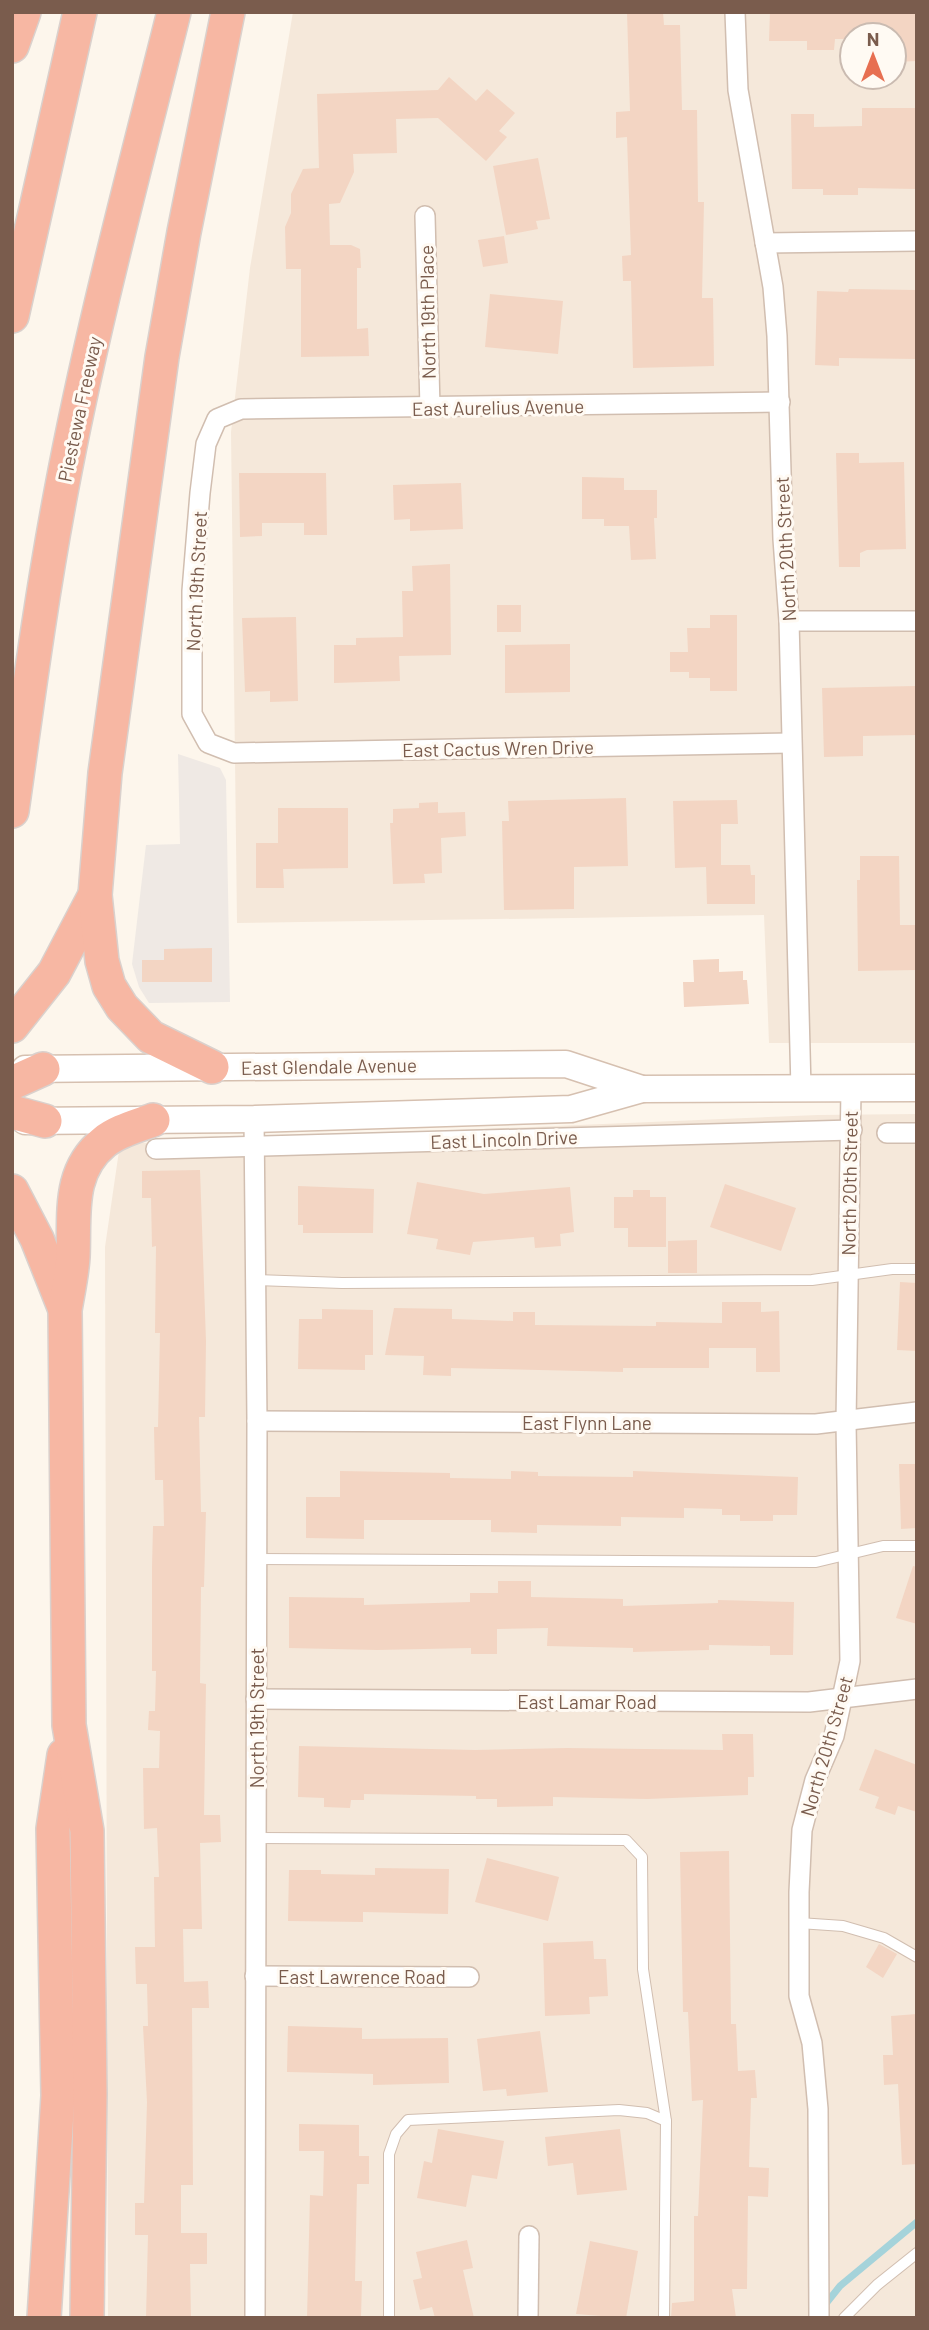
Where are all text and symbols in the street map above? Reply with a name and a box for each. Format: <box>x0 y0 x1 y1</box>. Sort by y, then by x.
north arrow <box>838 21 908 91</box>
text: N <box>867 27 879 50</box>
street label: North 19th Place <box>414 245 440 379</box>
street label: Piestewa Freeway <box>52 334 106 484</box>
street label: East Aurelius Avenue <box>412 394 584 420</box>
street label: North 20th Street <box>770 476 800 622</box>
street label: North 19th Street <box>181 510 211 652</box>
street label: East Cactus Wren Drive <box>402 735 594 761</box>
street label: East Glendale Avenue <box>241 1053 417 1079</box>
street label: North 20th Street <box>836 1110 862 1256</box>
street label: East Lincoln Drive <box>430 1125 578 1153</box>
street label: East Flynn Lane <box>522 1411 652 1434</box>
street label: North 19th Street <box>245 1648 268 1788</box>
street label: North 20th Street <box>795 1673 857 1819</box>
street label: East Lamar Road <box>517 1690 657 1713</box>
street label: East Lawrence Road <box>278 1965 446 1988</box>

